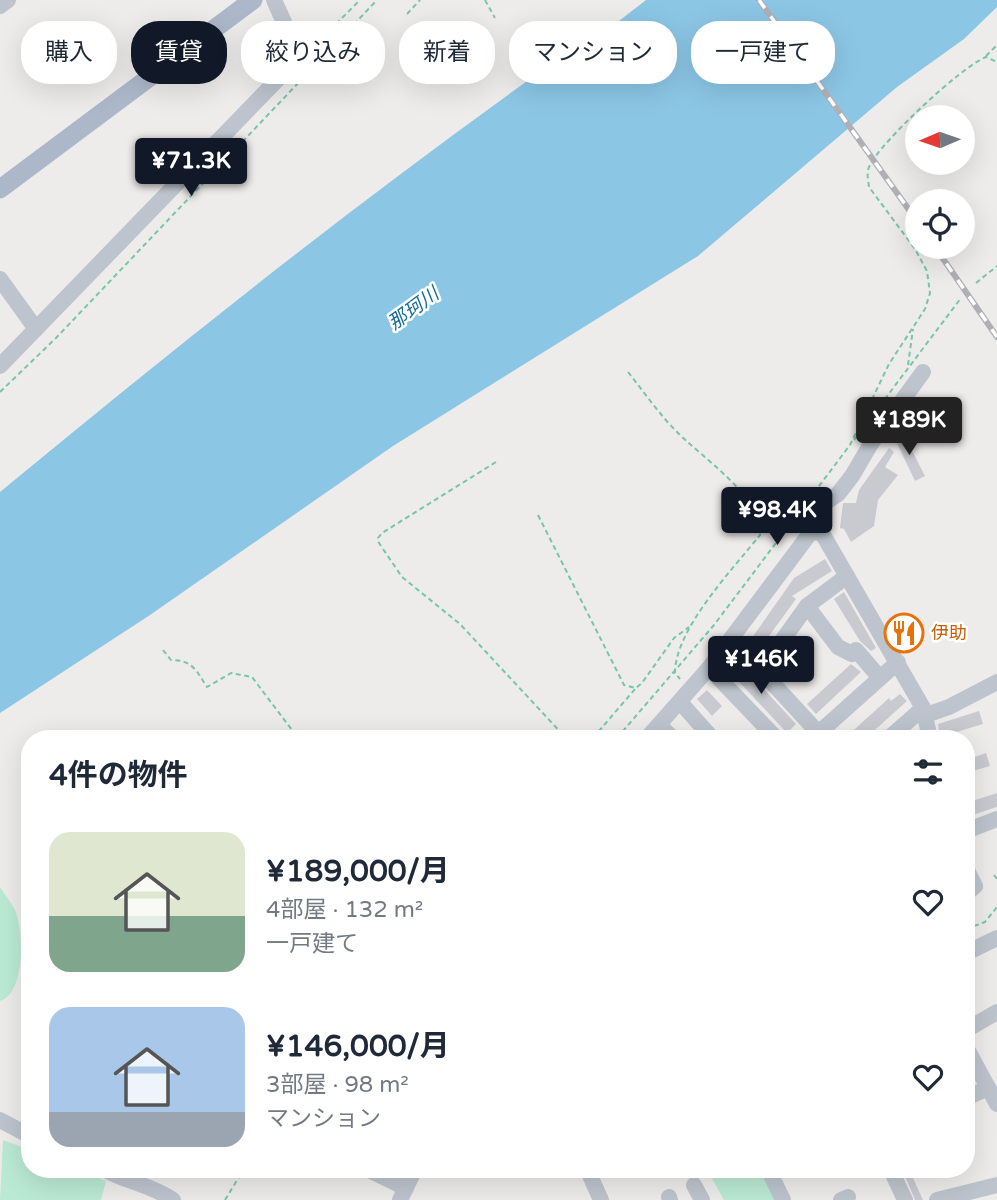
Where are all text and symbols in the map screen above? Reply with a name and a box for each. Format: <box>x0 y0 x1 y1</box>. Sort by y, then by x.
chip: 購入 <box>21 21 117 84</box>
chip: 賃貸 <box>131 21 227 84</box>
chip: 絞り込み <box>241 21 385 84</box>
chip: 新着 <box>399 21 495 84</box>
chip: マンション <box>509 21 677 84</box>
chip: 一戸建て <box>691 21 835 84</box>
north arrow <box>905 105 975 175</box>
map controls <box>905 105 975 259</box>
pin: ¥71.3K <box>134 138 248 198</box>
text: ¥71.3K <box>151 147 231 175</box>
button: locate <box>905 189 975 259</box>
water label: 那珂川 <box>384 282 445 334</box>
pin: ¥189K <box>860 398 958 457</box>
text: ¥189K <box>872 406 946 434</box>
pin: ¥98.4K <box>720 488 834 547</box>
text: ¥98.4K <box>737 496 817 524</box>
restaurant icon: 伊助 <box>883 612 925 654</box>
place label: 伊助 <box>931 622 967 644</box>
pin: ¥146K <box>712 636 810 696</box>
text: ¥146K <box>724 645 798 673</box>
icon: filters <box>909 753 947 791</box>
text: 4件の物件 <box>49 757 188 794</box>
text: ¥189,000/月 <box>266 853 450 890</box>
icon: home <box>105 860 189 944</box>
icon: heart <box>909 883 947 921</box>
text: 4部屋 · 132 m² <box>266 896 423 924</box>
text: 一戸建て <box>266 930 358 958</box>
text: ¥146,000/月 <box>266 1028 450 1065</box>
icon: home <box>105 1035 189 1119</box>
icon: heart <box>909 1058 947 1096</box>
text: 3部屋 · 98 m² <box>266 1071 409 1099</box>
text: マンション <box>266 1105 381 1133</box>

